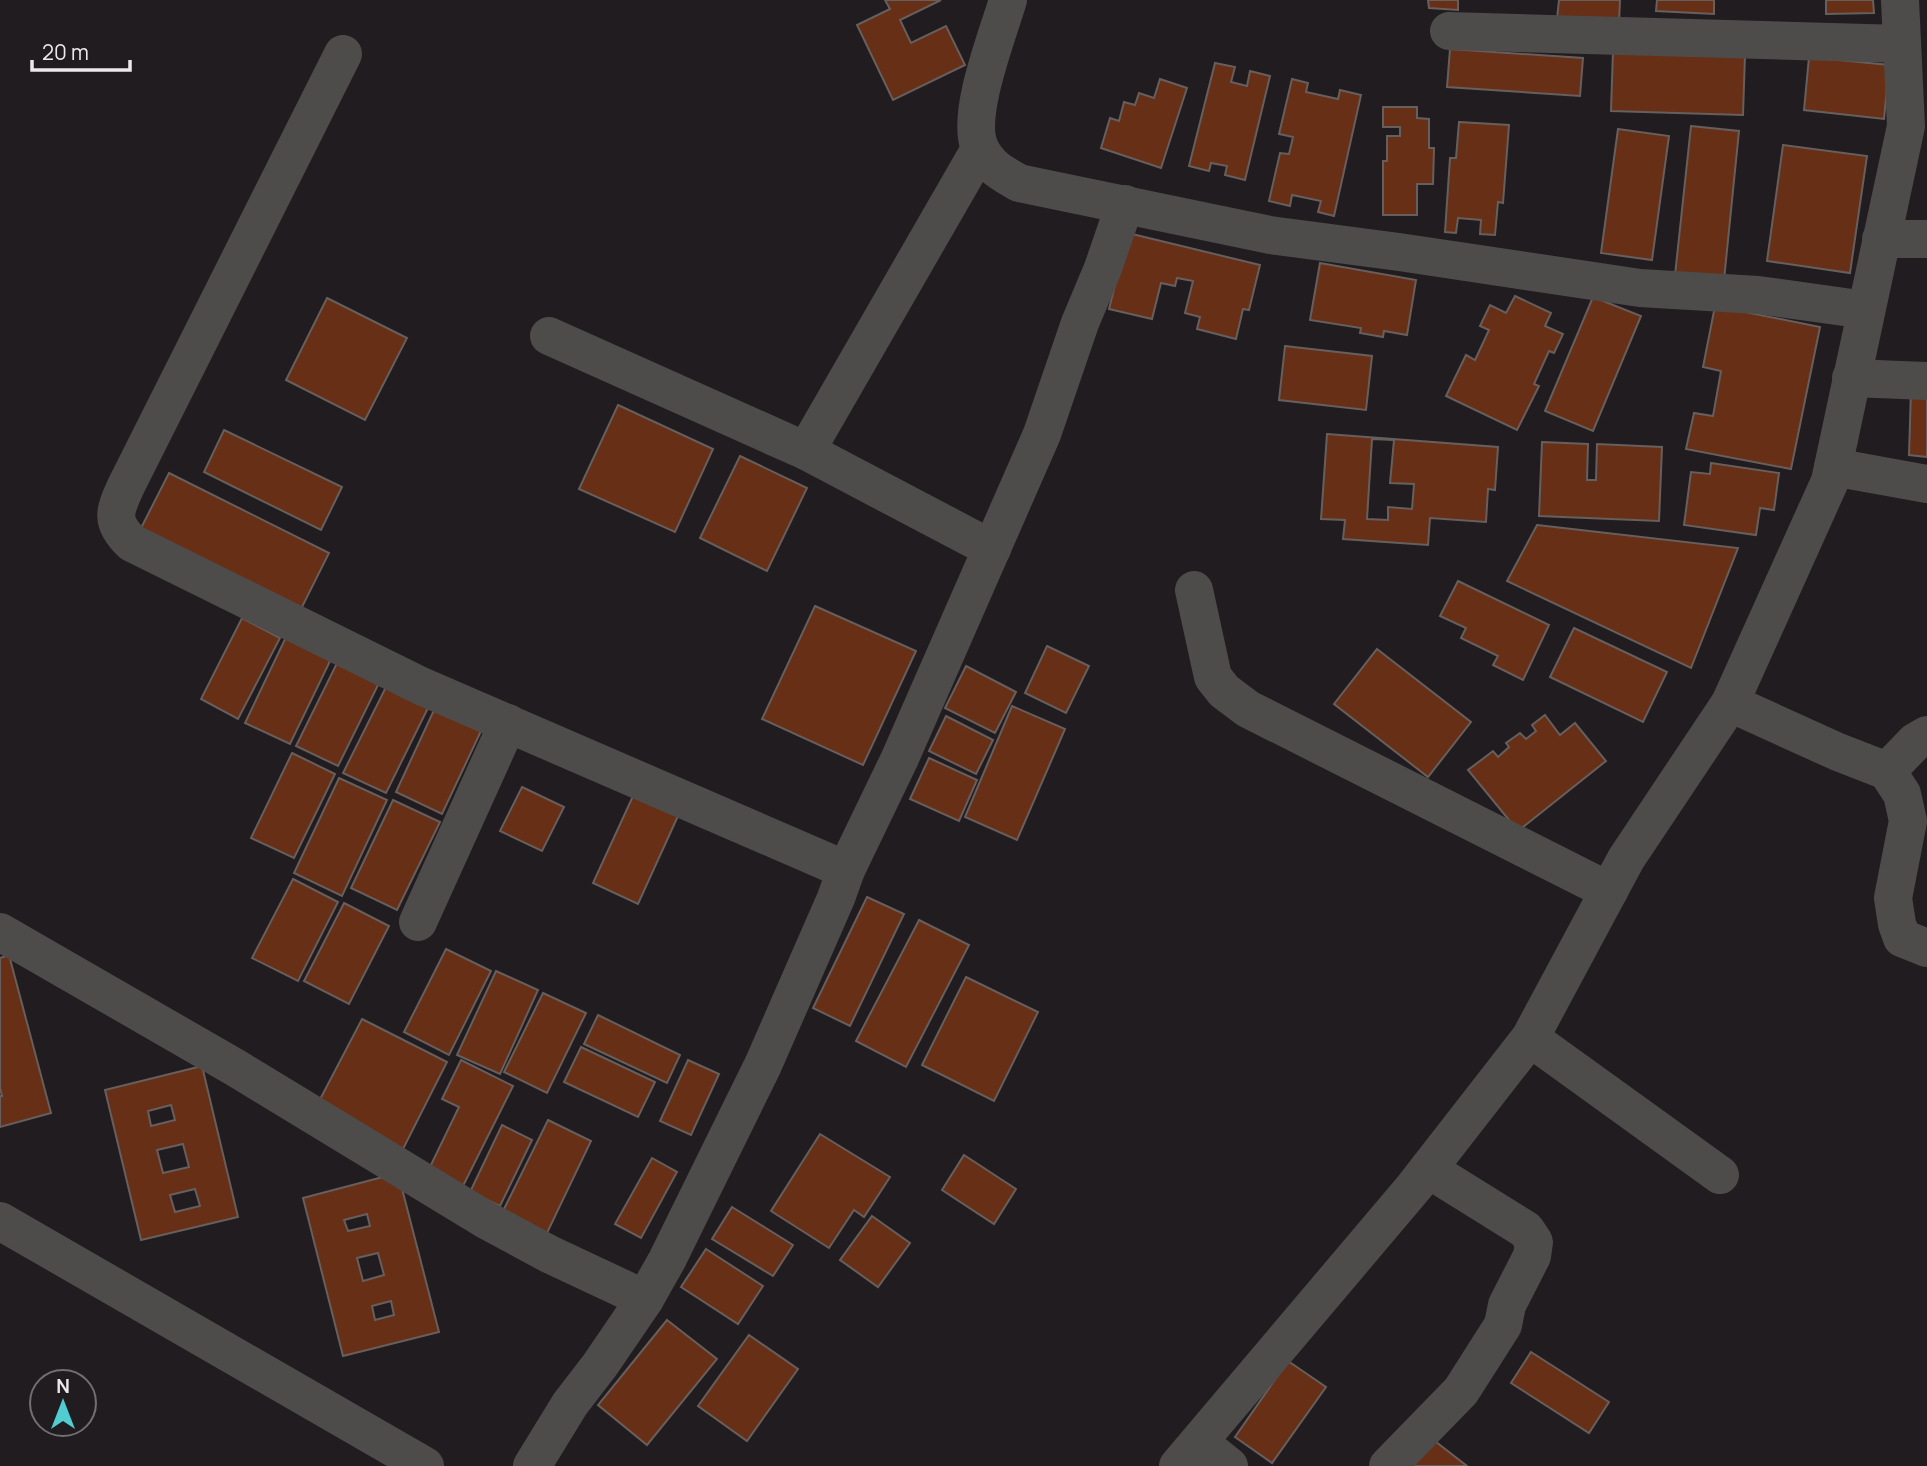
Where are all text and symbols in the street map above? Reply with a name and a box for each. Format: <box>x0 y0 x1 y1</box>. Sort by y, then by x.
scale bar <box>32 28 130 72</box>
text: 20 m <box>42 38 89 66</box>
north arrow <box>28 1368 98 1438</box>
text: N <box>56 1373 70 1399</box>

